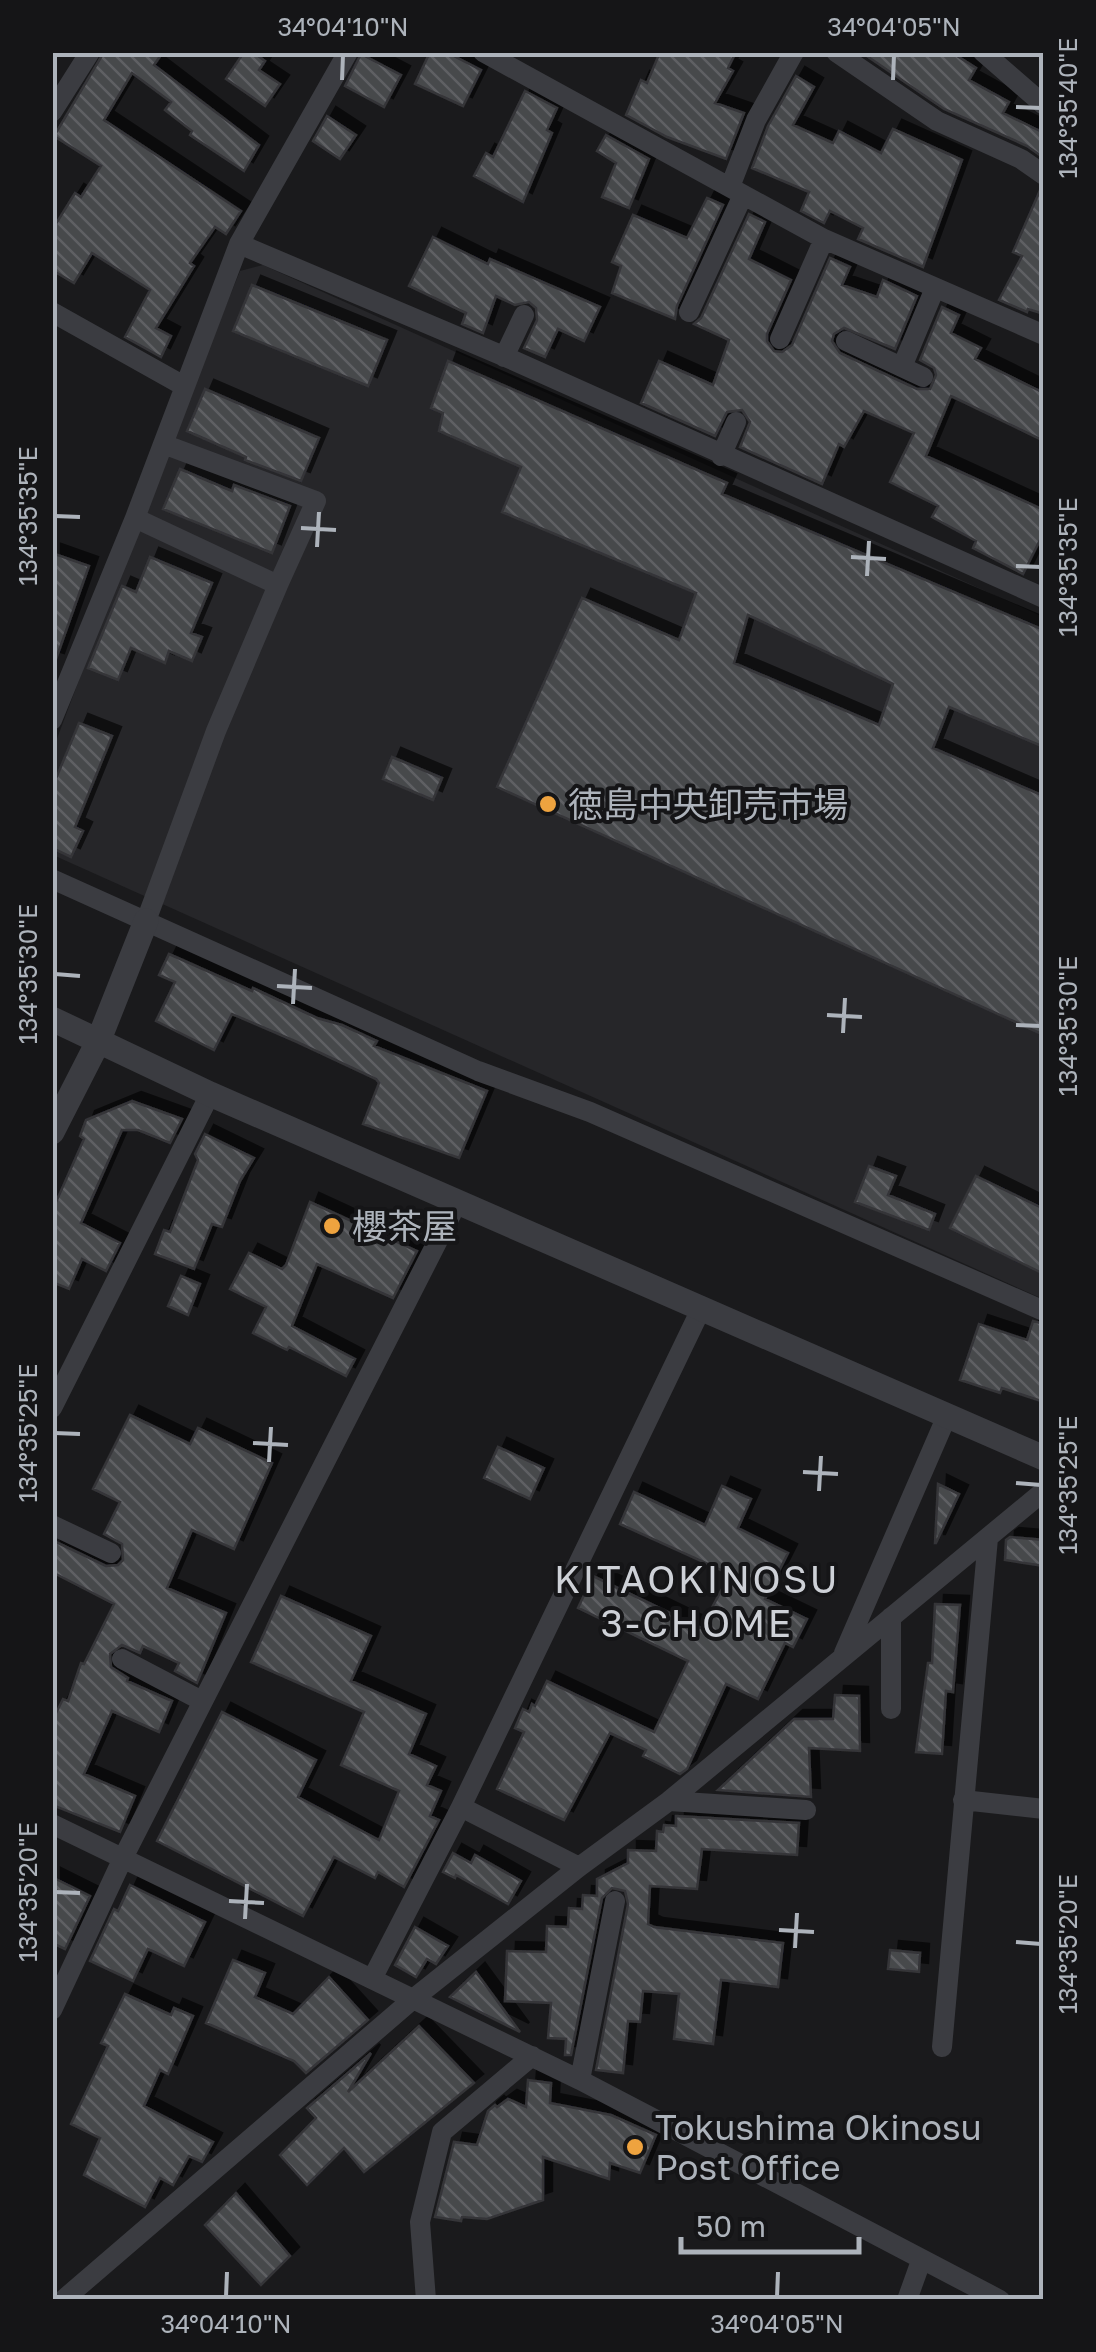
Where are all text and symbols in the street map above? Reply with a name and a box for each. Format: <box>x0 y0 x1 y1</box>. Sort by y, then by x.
text: 34°04'10"N <box>277 11 409 42</box>
text: 34°04'05"N <box>827 11 961 42</box>
text: 134°35'40"E <box>1052 38 1083 178</box>
text: 134°35'35"E <box>12 446 43 586</box>
text: 134°35'35"E <box>1052 497 1083 637</box>
place label: 徳島中央卸売市場 <box>568 783 848 825</box>
marker: 徳島中央卸売市場 <box>537 793 559 815</box>
text: 134°35'30"E <box>12 904 43 1044</box>
text: 134°35'30"E <box>1052 956 1083 1096</box>
place label: 櫻茶屋 <box>352 1205 457 1247</box>
marker: 櫻茶屋 <box>321 1215 343 1237</box>
text: 134°35'25"E <box>12 1363 43 1503</box>
text: 134°35'25"E <box>1052 1415 1083 1555</box>
district label: KITAOKINOSU 3-CHOME <box>554 1556 840 1645</box>
text: 134°35'20"E <box>12 1822 43 1962</box>
text: 134°35'20"E <box>1052 1874 1083 2014</box>
place label: Tokushima Okinosu Post Office <box>655 2106 982 2188</box>
marker: Tokushima Okinosu Post Office <box>624 2136 646 2158</box>
scale bar <box>681 2192 858 2254</box>
text: 50 m <box>696 2208 766 2244</box>
text: 34°04'10"N <box>160 2308 292 2339</box>
text: 34°04'05"N <box>710 2308 844 2339</box>

